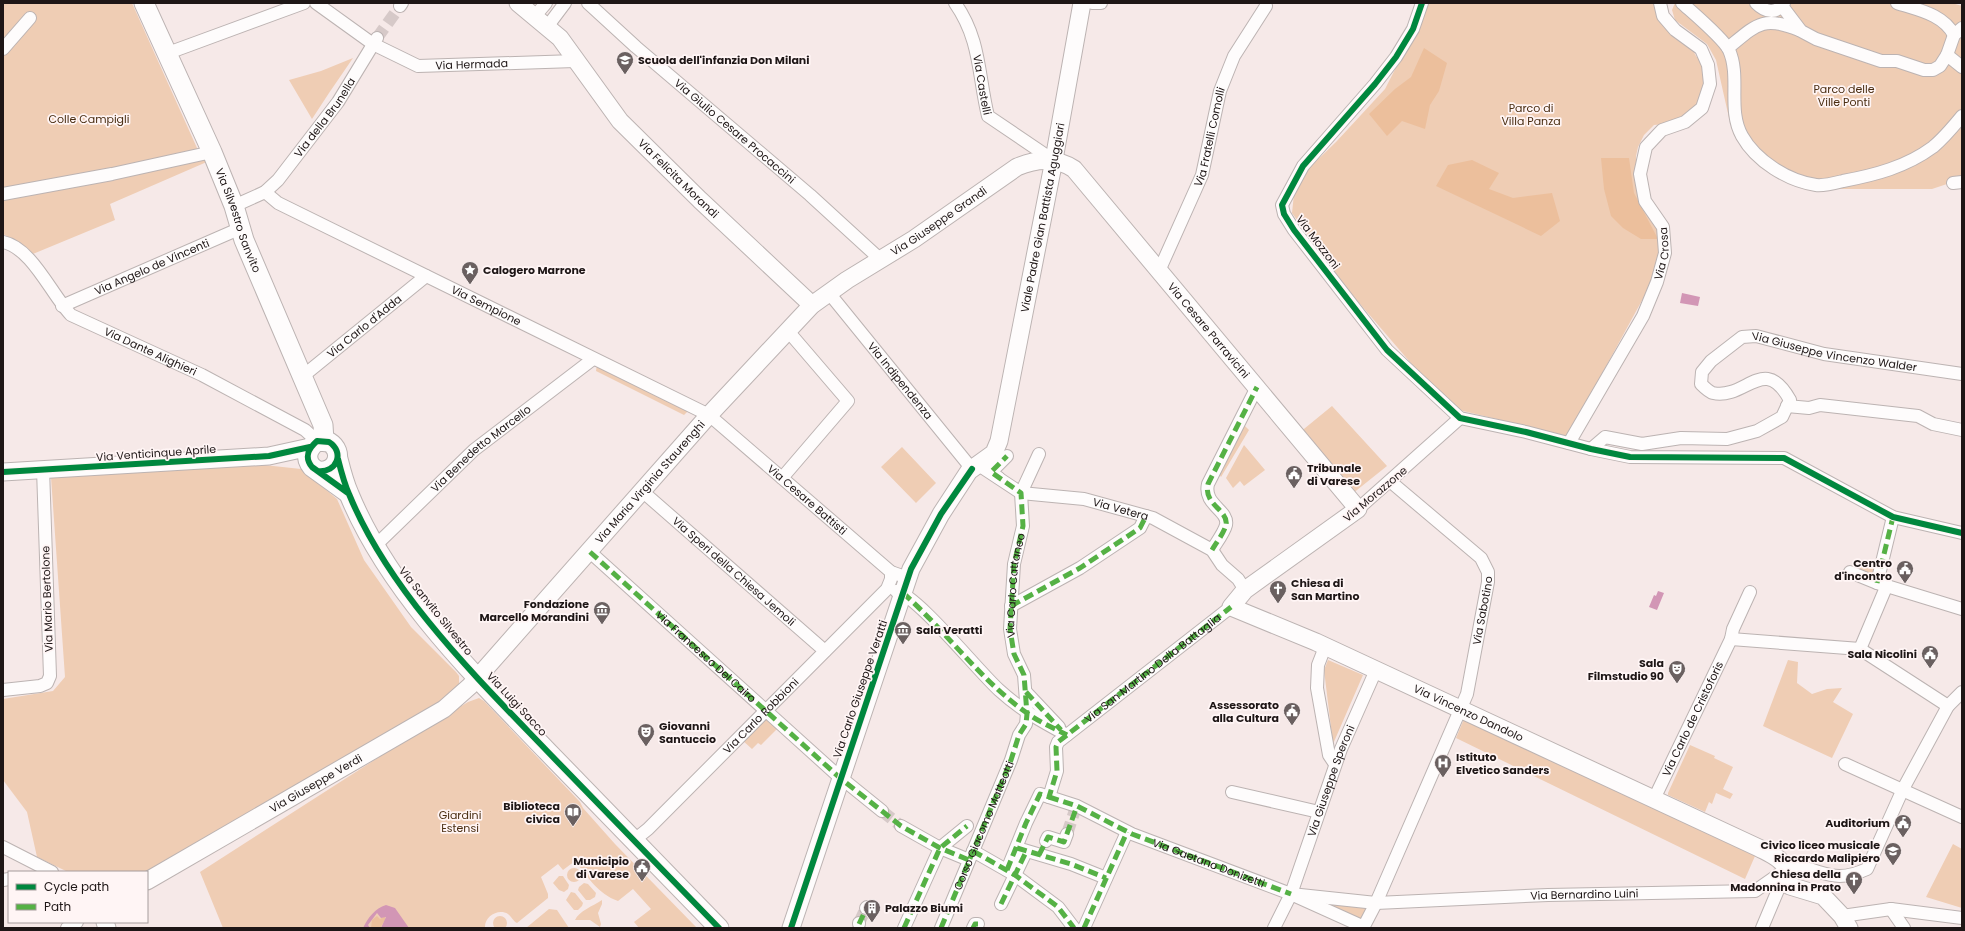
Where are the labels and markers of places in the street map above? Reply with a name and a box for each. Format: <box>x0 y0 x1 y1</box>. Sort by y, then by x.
school or university icon: Scuola dell'infanzia Don Milani <box>615 50 635 75</box>
place label: Scuola dell'infanzia Don Milani <box>638 52 810 68</box>
place icon: Calogero Marrone <box>460 260 480 285</box>
place label: Calogero Marrone <box>483 262 586 278</box>
place label: Tribunale di Varese <box>1307 460 1361 489</box>
public building icon: Tribunale di Varese <box>1284 464 1304 489</box>
place label: Centro d'incontro <box>1834 555 1892 584</box>
public building icon: Centro d'incontro <box>1895 559 1915 584</box>
place label: Chiesa di San Martino <box>1291 575 1359 604</box>
church icon: Chiesa di San Martino <box>1268 579 1288 604</box>
place label: Fondazione Marcello Morandini <box>479 596 589 625</box>
museum icon: Fondazione Marcello Morandini <box>592 600 612 625</box>
museum icon: Sala Veratti <box>893 620 913 645</box>
place label: Sala Veratti <box>916 622 982 638</box>
public building icon: Sala Nicolini <box>1920 644 1940 669</box>
place label: Sala Nicolini <box>1847 646 1917 662</box>
place label: Sala Filmstudio 90 <box>1588 655 1664 684</box>
theatre icon: Sala Filmstudio 90 <box>1667 659 1687 684</box>
place label: Assessorato alla Cultura <box>1209 697 1279 726</box>
public building icon: Assessorato alla Cultura <box>1282 701 1302 726</box>
place label: Giovanni Santuccio <box>659 718 716 747</box>
theatre icon: Giovanni Santuccio <box>636 722 656 747</box>
place label: Istituto Elvetico Sanders <box>1456 749 1549 778</box>
hospital icon: Istituto Elvetico Sanders <box>1433 753 1453 778</box>
place label: Biblioteca civica <box>503 798 560 827</box>
library icon: Biblioteca civica <box>563 802 583 827</box>
public building icon: Auditorium <box>1893 813 1913 838</box>
place label: Auditorium <box>1825 815 1890 831</box>
place label: Civico liceo musicale Riccardo Malipiero <box>1760 837 1880 866</box>
school or university icon: Civico liceo musicale Riccardo Malipiero <box>1883 841 1903 866</box>
place label: Municipio di Varese <box>573 853 629 882</box>
public building icon: Municipio di Varese <box>632 857 652 882</box>
place label: Chiesa della Madonnina in Prato <box>1730 866 1841 895</box>
church icon: Chiesa della Madonnina in Prato <box>1844 870 1864 895</box>
building icon: Palazzo Biumi <box>862 898 882 923</box>
place label: Palazzo Biumi <box>885 900 963 916</box>

